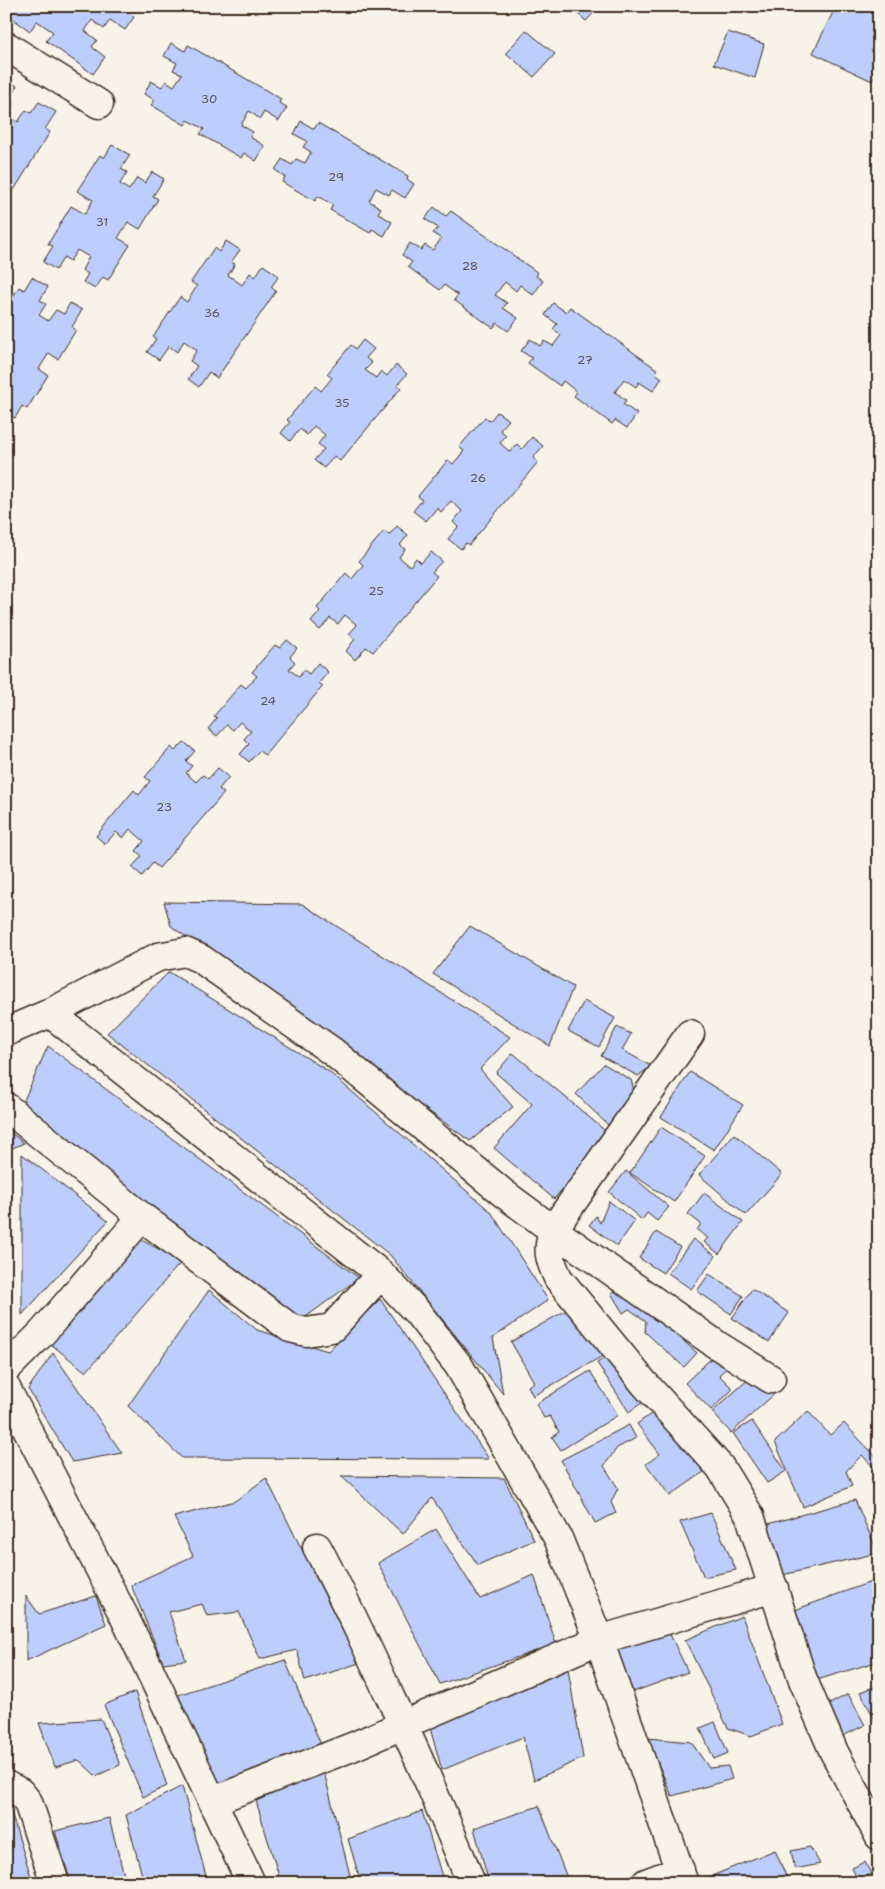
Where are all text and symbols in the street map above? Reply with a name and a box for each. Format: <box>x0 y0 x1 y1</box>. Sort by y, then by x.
house number: 30 <box>201 91 217 107</box>
house number: 29 <box>328 169 344 185</box>
house number: 31 <box>96 214 108 230</box>
house number: 28 <box>462 258 478 274</box>
house number: 36 <box>204 305 220 321</box>
house number: 27 <box>577 352 593 368</box>
house number: 35 <box>334 395 350 411</box>
house number: 26 <box>470 470 486 486</box>
house number: 25 <box>368 583 384 599</box>
house number: 24 <box>260 693 276 709</box>
house number: 23 <box>156 799 172 815</box>

